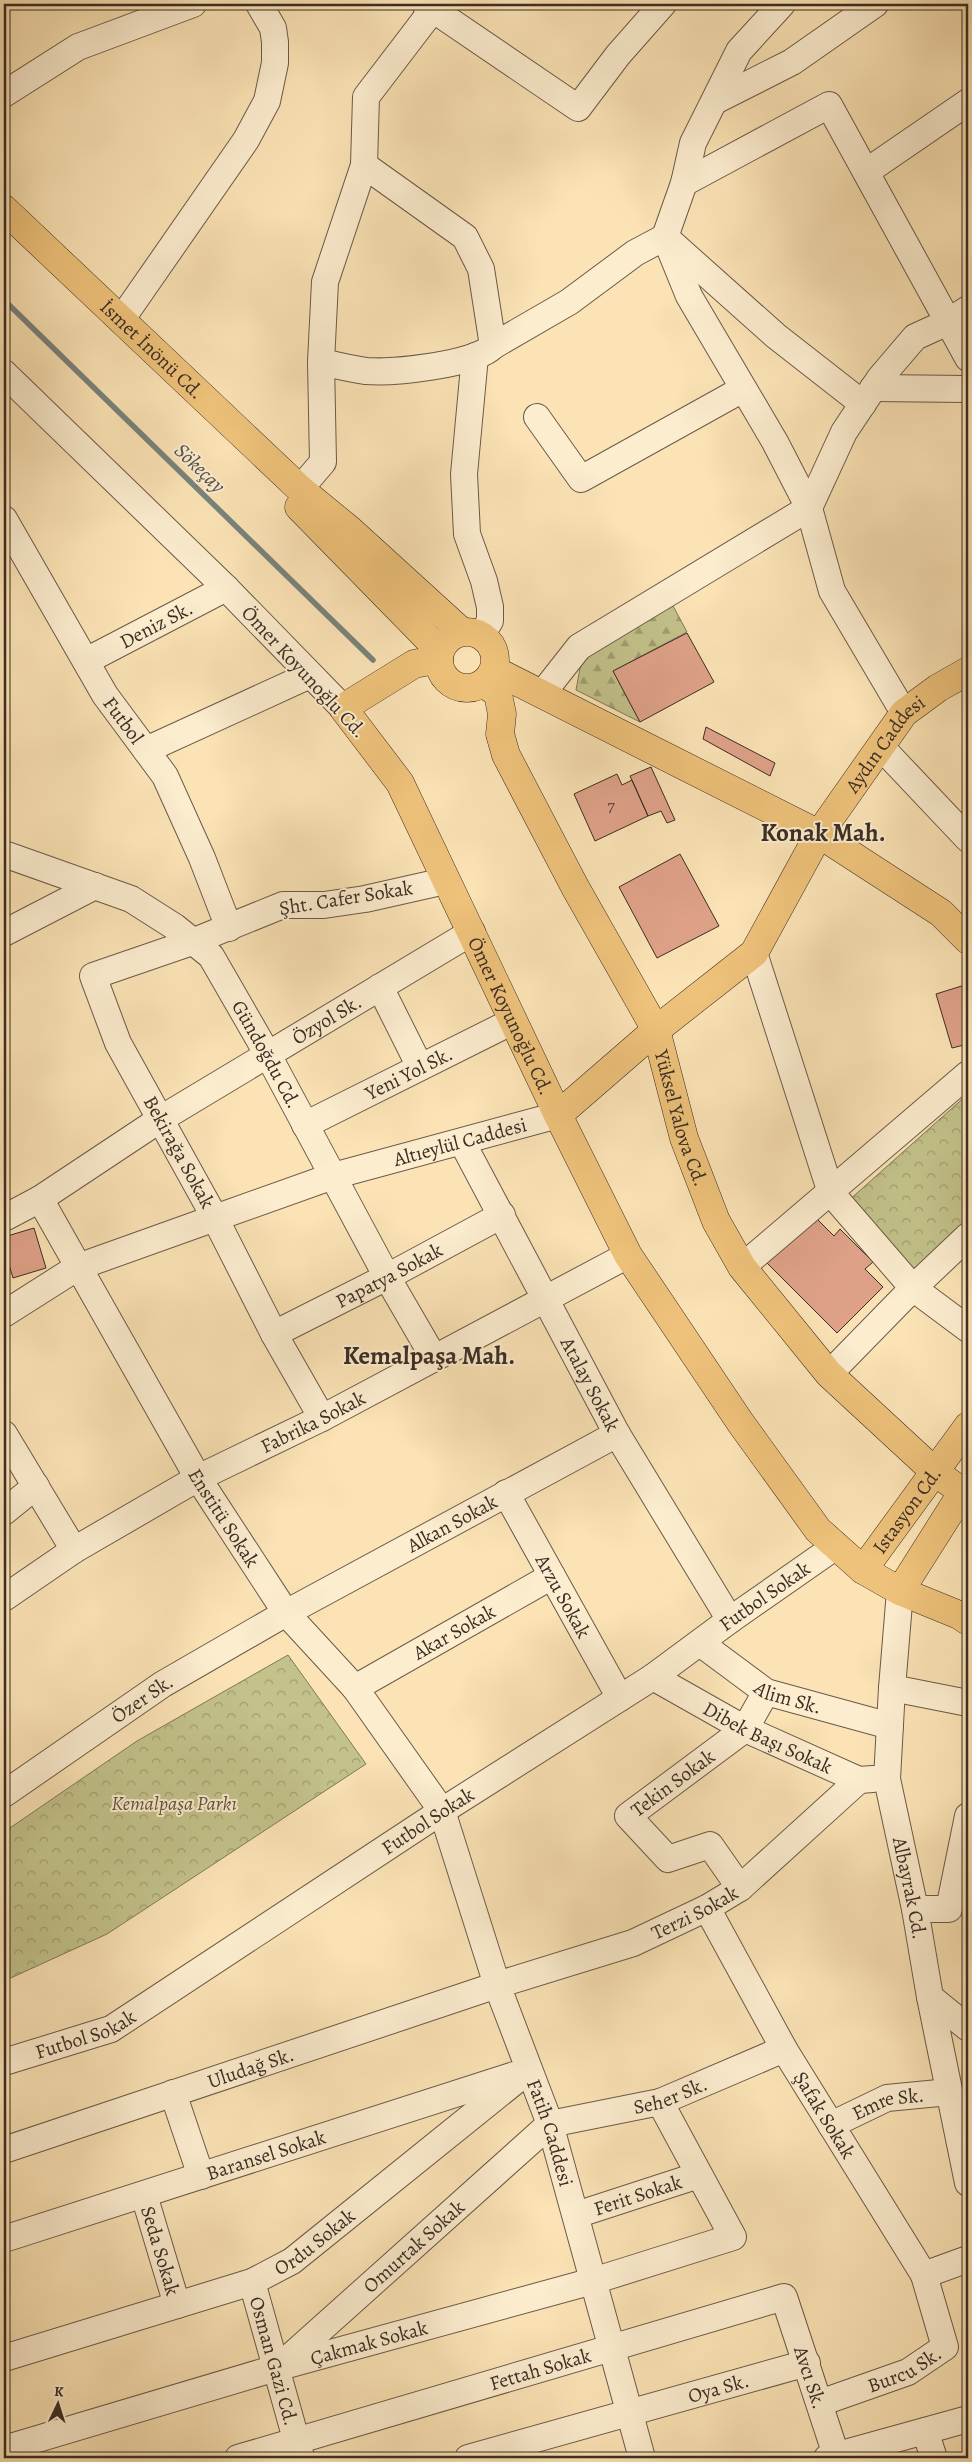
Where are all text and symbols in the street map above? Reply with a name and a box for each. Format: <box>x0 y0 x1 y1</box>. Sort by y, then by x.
street label: İsmet İnönü Cd. <box>94 293 210 405</box>
water label: Sökeçay <box>168 437 232 499</box>
street label: Deniz Sk. <box>115 594 197 655</box>
street label: Ömer Koyunoğlu Cd. <box>235 600 373 744</box>
street label: Aydın Caddesi <box>838 689 930 799</box>
street label: Futbol <box>97 691 150 749</box>
house number: 7 <box>607 793 615 817</box>
district label: Konak Mah. <box>760 816 886 850</box>
street label: Şht. Cafer Sokak <box>277 874 415 922</box>
street label: Ömer Koyunoğlu Cd. <box>462 932 560 1099</box>
street label: Özyol Sk. <box>287 988 366 1051</box>
street label: Gündoğdu Cd. <box>226 995 308 1113</box>
street label: Yeni Yol Sk. <box>359 1040 457 1107</box>
street label: Yüksel Yalova Cd. <box>648 1046 715 1190</box>
street label: Bekirağa Sokak <box>137 1091 221 1213</box>
street label: Altıeylül Caddesi <box>389 1111 530 1173</box>
street label: Papatya Sokak <box>331 1236 447 1314</box>
street label: Atalay Sokak <box>554 1331 627 1436</box>
district label: Kemalpaşa Mah. <box>343 1339 515 1373</box>
street label: Fabrika Sokak <box>256 1384 370 1459</box>
street label: Istasyon Cd. <box>866 1461 947 1559</box>
street label: Enstitü Sokak <box>182 1463 266 1572</box>
street label: Alkan Sokak <box>401 1488 502 1559</box>
street label: Arzu Sokak <box>529 1549 598 1643</box>
street label: Futbol Sokak <box>713 1555 815 1637</box>
street label: Akar Sokak <box>407 1597 500 1666</box>
street label: Özer Sk. <box>106 1667 178 1729</box>
street label: Alim Sk. <box>748 1674 825 1720</box>
street label: Dibek Başı Sokak <box>698 1695 837 1780</box>
street label: Tekin Sokak <box>625 1743 720 1823</box>
street label: Futbol Sokak <box>376 1781 479 1861</box>
park label: Kemalpaşa Parkı <box>111 1790 237 1817</box>
street label: Albayrak Cd. <box>886 1833 933 1941</box>
street label: Terzi Sokak <box>647 1879 743 1946</box>
street label: Futbol Sokak <box>32 2003 141 2065</box>
street label: Uludağ Sk. <box>204 2040 297 2095</box>
street label: Şafak Sokak <box>787 2066 862 2164</box>
street label: Seher Sk. <box>631 2070 711 2120</box>
street label: Fatih Caddesi <box>520 2075 580 2190</box>
street label: Emre Sk. <box>847 2081 925 2126</box>
street label: Baransel Sokak <box>203 2123 329 2187</box>
street label: Ferit Sokak <box>590 2168 685 2222</box>
street label: Omurtak Sokak <box>357 2193 470 2299</box>
street label: Ordu Sokak <box>269 2202 361 2282</box>
street label: Seda Sokak <box>134 2203 187 2299</box>
street label: Osman Gazi Cd. <box>243 2293 305 2429</box>
street label: Çakmak Sokak <box>307 2314 431 2372</box>
street label: Burcu Sk. <box>864 2340 947 2399</box>
street label: Fettah Sokak <box>486 2341 594 2397</box>
street label: Avcı Sk. <box>787 2342 833 2412</box>
street label: Oya Sk. <box>685 2366 752 2409</box>
north arrow <box>32 2380 82 2430</box>
text: K <box>54 2382 65 2401</box>

